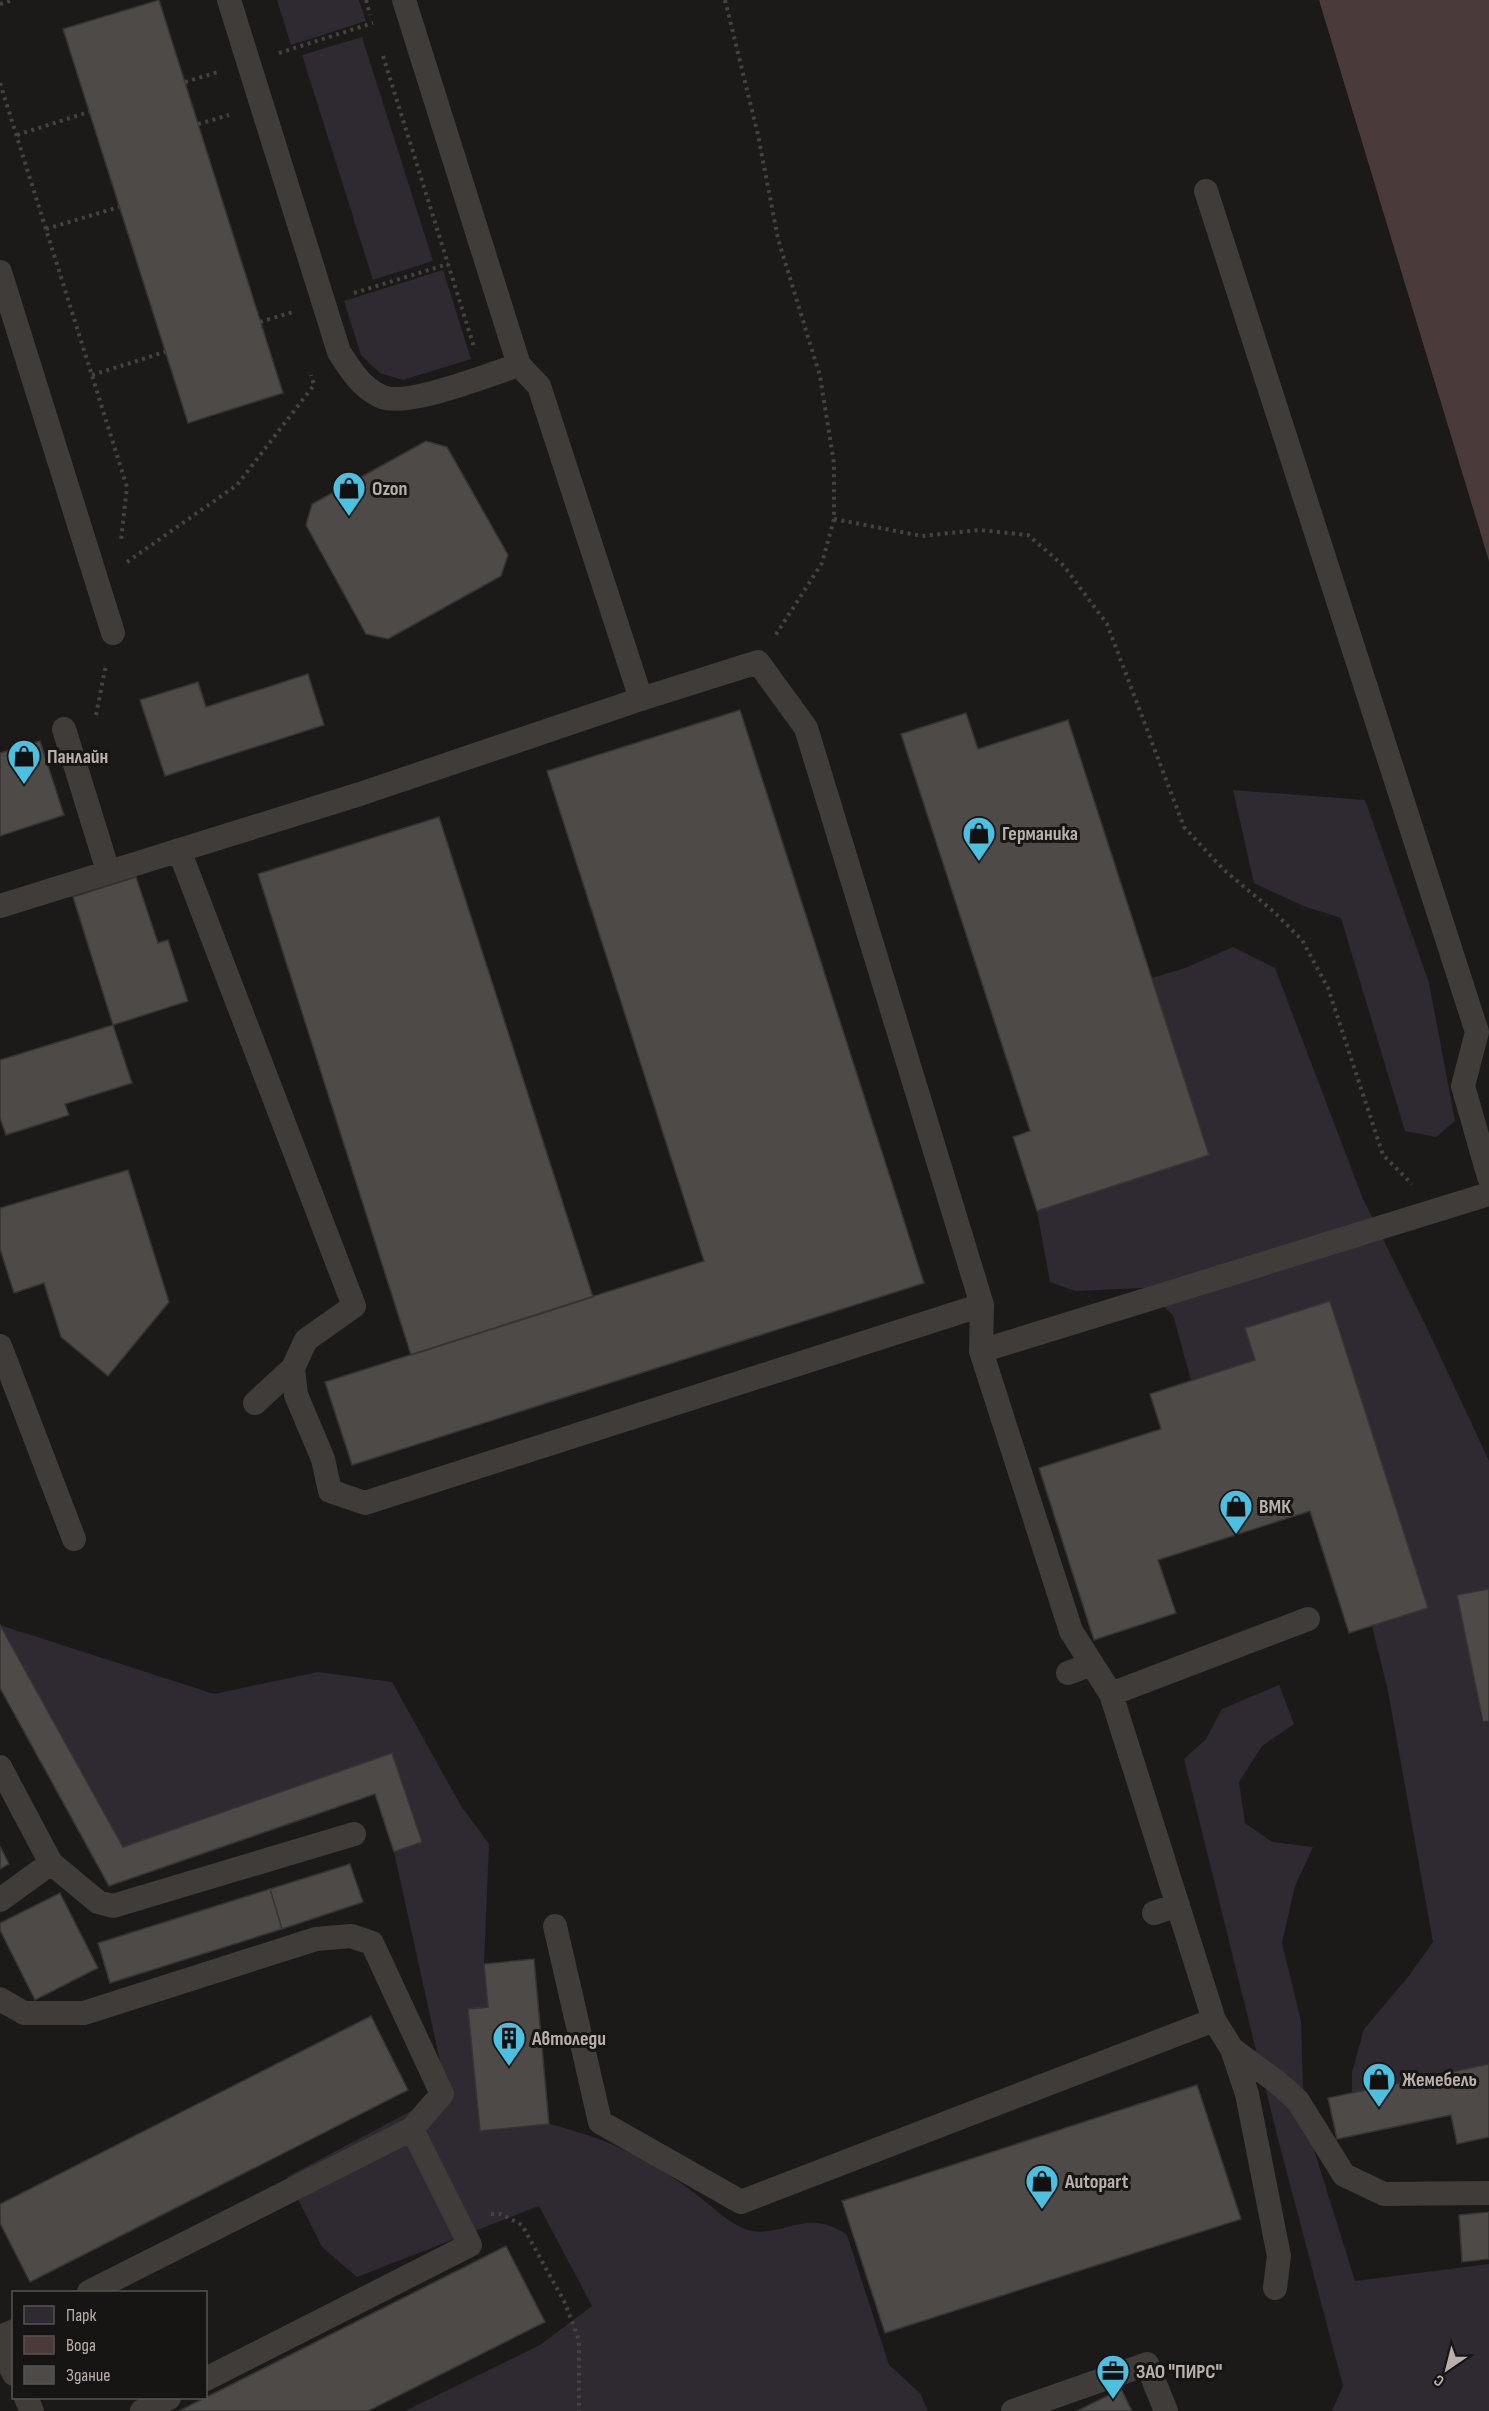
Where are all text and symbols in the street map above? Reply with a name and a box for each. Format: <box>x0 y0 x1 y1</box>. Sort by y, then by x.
shop icon: Ozon <box>331 470 367 517</box>
place label: Ozon <box>372 477 407 501</box>
shop icon: Панлайн <box>6 738 42 785</box>
place label: Панлайн <box>47 745 108 769</box>
shop icon: Германика <box>961 815 997 862</box>
place label: Германика <box>1002 822 1078 846</box>
shop icon: ВМК <box>1218 1488 1254 1535</box>
place label: ВМК <box>1259 1495 1291 1519</box>
building icon: Автоледи <box>491 2020 527 2067</box>
place label: Автоледи <box>531 2027 606 2051</box>
shop icon: Жемебель <box>1361 2061 1397 2108</box>
place label: Жемебель <box>1402 2068 1477 2092</box>
shop icon: Autopart <box>1024 2163 1060 2210</box>
place label: Autopart <box>1064 2170 1129 2194</box>
legend <box>12 2291 207 2399</box>
text: Парк <box>66 2305 97 2326</box>
text: Вода <box>66 2335 96 2356</box>
north arrow <box>1417 2339 1477 2399</box>
office icon: ЗАО "ПИРС" <box>1095 2353 1131 2400</box>
place label: ЗАО "ПИРС" <box>1136 2360 1223 2384</box>
text: Здание <box>66 2365 111 2386</box>
text: С <box>1430 2370 1448 2390</box>

